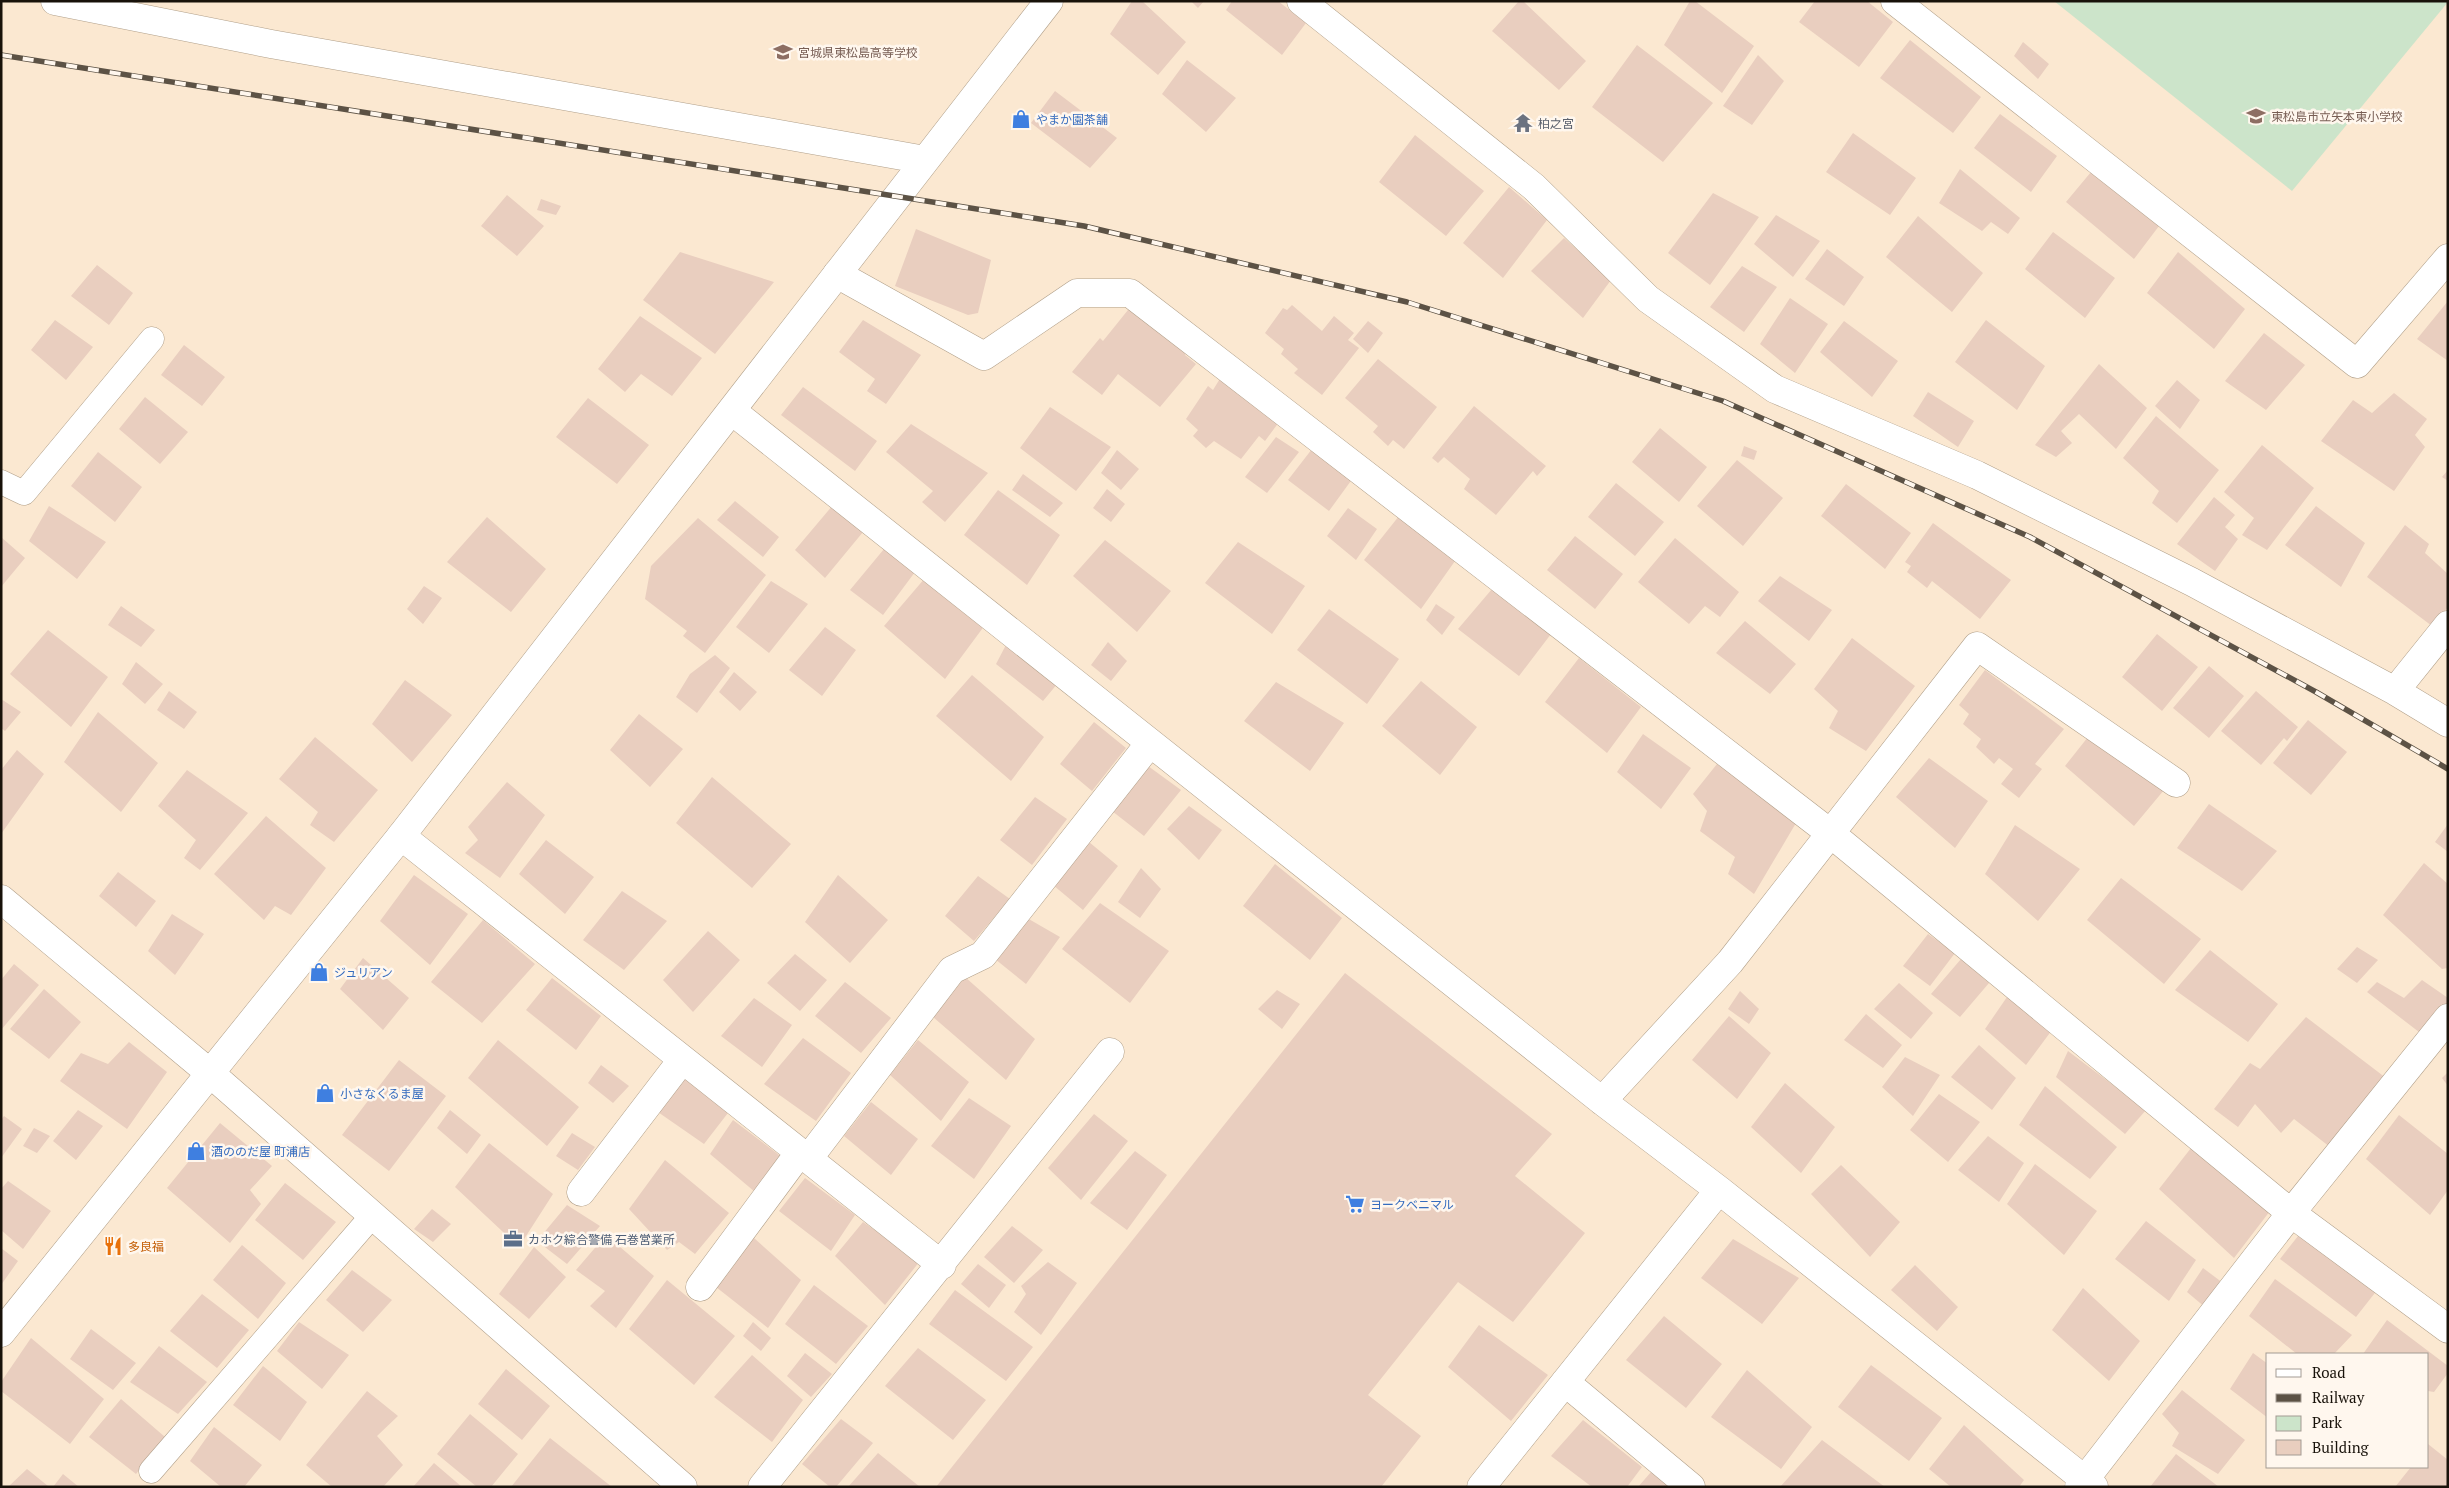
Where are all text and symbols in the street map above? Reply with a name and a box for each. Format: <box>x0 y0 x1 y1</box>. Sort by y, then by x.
school or university icon: 宮城県東松島高等学校 <box>772 41 794 63</box>
place label: 宮城県東松島高等学校 <box>798 45 918 60</box>
school or university icon: 東松島市立矢本東小学校 <box>2245 105 2267 127</box>
shop icon: やまか園茶舗 <box>1010 108 1032 130</box>
place label: 東松島市立矢本東小学校 <box>2271 109 2403 124</box>
place label: やまか園茶舗 <box>1036 112 1108 127</box>
temple icon: 柏之宮 <box>1512 112 1534 134</box>
place label: 柏之宮 <box>1538 116 1574 131</box>
shop icon: ジュリアン <box>308 961 330 983</box>
place label: ジュリアン <box>334 965 393 980</box>
shop icon: 小さなくるま屋 <box>314 1082 336 1104</box>
place label: 小さなくるま屋 <box>340 1086 424 1101</box>
shop icon: 酒ののだ屋 町浦店 <box>185 1140 207 1162</box>
place label: 酒ののだ屋 町浦店 <box>211 1144 310 1159</box>
supermarket icon: ヨークベニマル <box>1344 1193 1366 1215</box>
place label: ヨークベニマル <box>1370 1197 1454 1212</box>
office icon: カホク綜合警備 石巻営業所 <box>502 1228 524 1250</box>
place label: カホク綜合警備 石巻営業所 <box>528 1232 675 1247</box>
restaurant icon: 多良福 <box>102 1235 124 1257</box>
place label: 多良福 <box>128 1239 164 1254</box>
legend <box>2266 1353 2429 1468</box>
text: Road <box>2312 1362 2345 1382</box>
text: Railway <box>2312 1387 2365 1407</box>
text: Park <box>2312 1412 2342 1432</box>
text: Building <box>2312 1437 2370 1457</box>

